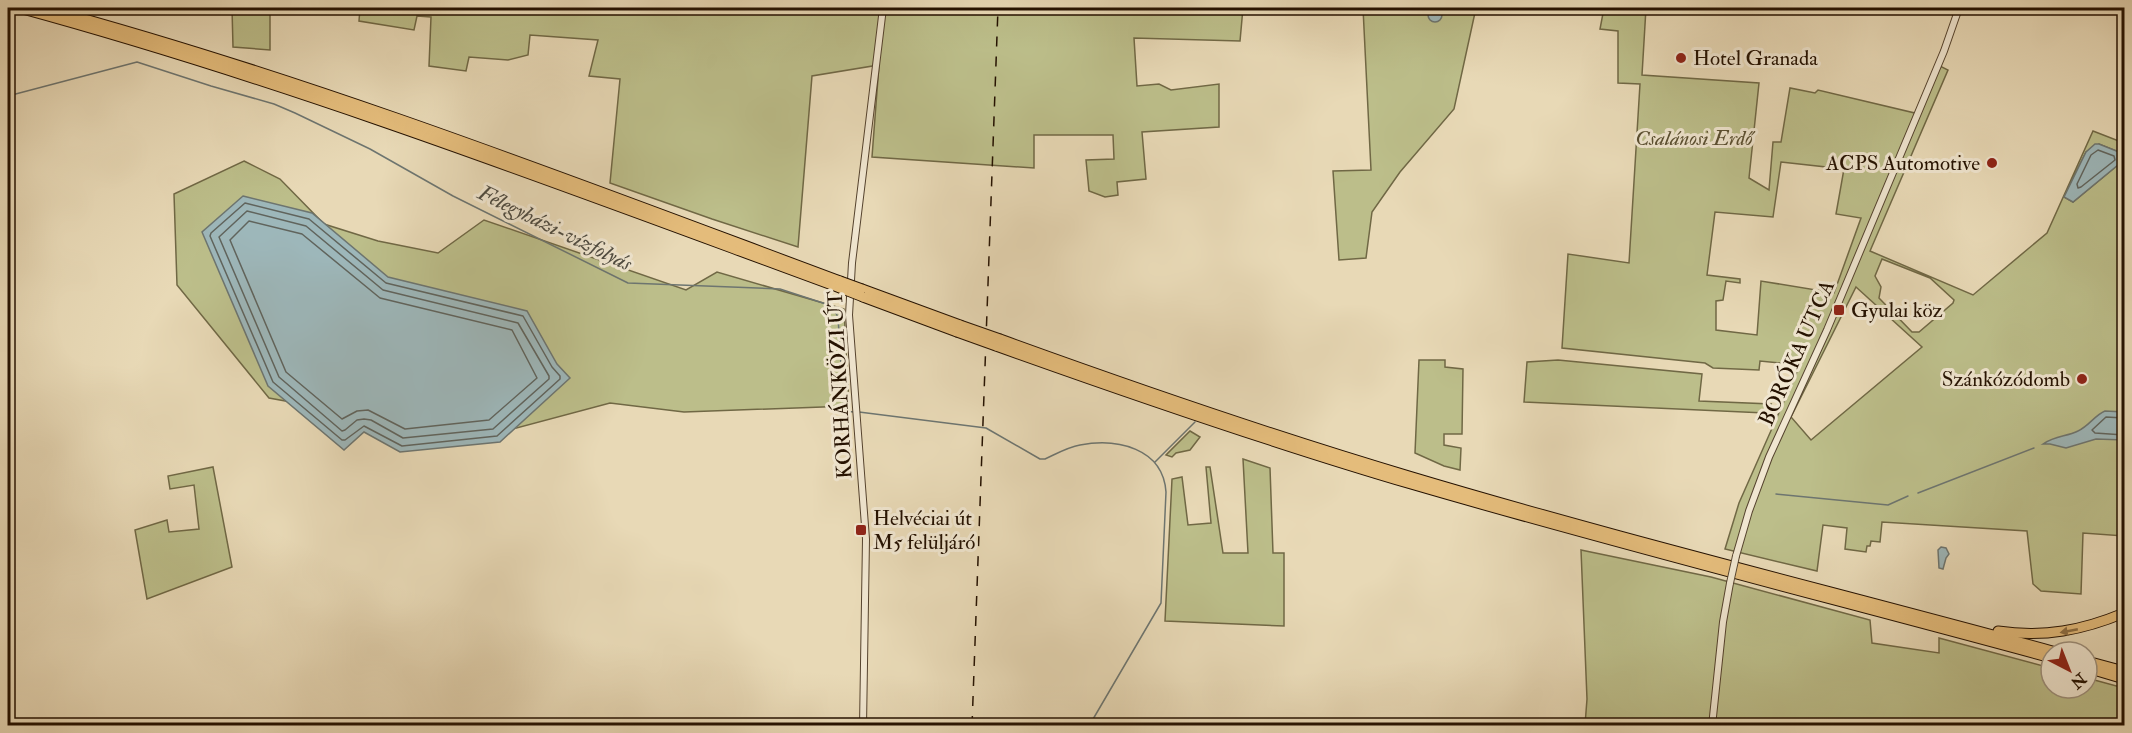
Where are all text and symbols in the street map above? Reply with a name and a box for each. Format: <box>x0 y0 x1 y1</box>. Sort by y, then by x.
place label: Hotel Granada <box>1693 45 1818 72</box>
marker: Hotel Granada <box>1674 51 1688 65</box>
park label: Csalánosi Erdő <box>1635 125 1756 152</box>
place label: ACPS Automotive <box>1825 150 1980 177</box>
marker: ACPS Automotive <box>1985 156 1999 170</box>
water label: Félegyházi-vízfolyás <box>473 178 637 278</box>
street label: BORÓKA UTCA <box>1753 276 1841 430</box>
street label: KORHÁNKÖZI ÚT <box>822 290 858 480</box>
place label: Gyulai köz <box>1851 297 1943 324</box>
marker: Gyulai köz <box>1832 303 1846 317</box>
place label: Szánkózódomb <box>1942 366 2070 393</box>
marker: Szánkózódomb <box>2075 372 2089 386</box>
place label: Helvéciai út M5 felüljáró <box>873 505 975 556</box>
marker: Helvéciai út M5 felüljáró <box>854 523 868 537</box>
one-way arrow <box>2059 627 2078 636</box>
north arrow <box>2039 640 2099 700</box>
text: N <box>2066 668 2091 693</box>

